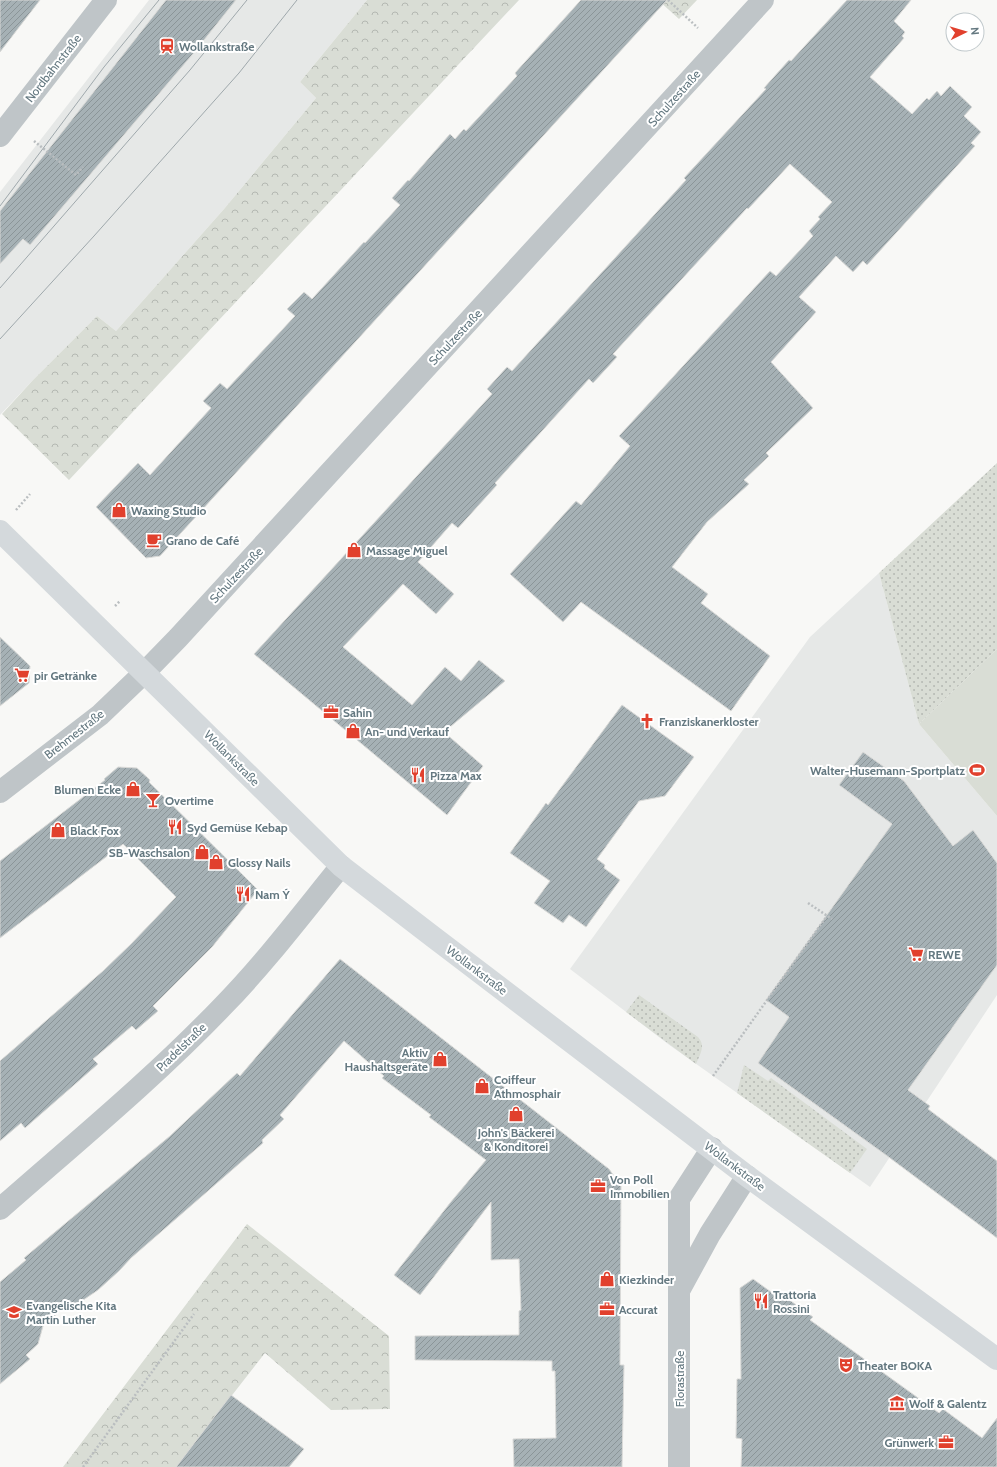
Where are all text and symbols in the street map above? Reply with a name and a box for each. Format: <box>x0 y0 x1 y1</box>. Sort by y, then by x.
north arrow <box>945 12 985 52</box>
text: N <box>968 27 982 36</box>
street label: Nordbahnstraße <box>22 31 84 105</box>
station icon: Wollankstraße <box>158 37 176 55</box>
place label: Wollankstraße <box>179 39 254 54</box>
street label: Schulzestraße <box>645 67 703 129</box>
street label: Schulzestraße <box>425 306 485 368</box>
shop icon: Waxing Studio <box>110 501 128 519</box>
place label: Waxing Studio <box>131 503 207 518</box>
cafe icon: Grano de Café <box>145 531 163 549</box>
place label: Grano de Café <box>166 533 239 548</box>
shop icon: Massage Miguel <box>345 541 363 559</box>
place label: Massage Miguel <box>366 543 448 558</box>
street label: Schulzestraße <box>206 544 266 606</box>
supermarket icon: pir Getränke <box>13 666 31 684</box>
place label: pir Getränke <box>34 668 97 683</box>
office icon: Sahin <box>322 703 340 721</box>
place label: Sahin <box>343 705 372 720</box>
street label: Brehmestraße <box>41 706 107 762</box>
church icon: Franziskanerkloster <box>638 712 656 730</box>
place label: Franziskanerkloster <box>659 714 759 729</box>
shop icon: An- und Verkauf <box>344 722 362 740</box>
place label: An- und Verkauf <box>365 724 449 739</box>
street label: Wollankstraße <box>201 727 263 789</box>
sports icon: Walter-Husemann-Sportplatz <box>968 761 986 779</box>
place label: Walter-Husemann-Sportplatz <box>810 763 965 778</box>
restaurant icon: Pizza Max <box>409 766 427 784</box>
place label: Pizza Max <box>430 768 482 783</box>
shop icon: Blumen Ecke <box>124 780 142 798</box>
place label: Blumen Ecke <box>54 782 121 797</box>
bar icon: Overtime <box>144 791 162 809</box>
place label: Overtime <box>165 793 214 808</box>
restaurant icon: Syd Gemüse Kebap <box>166 818 184 836</box>
place label: Syd Gemüse Kebap <box>187 820 288 835</box>
shop icon: Black Fox <box>49 821 67 839</box>
place label: Black Fox <box>70 823 119 838</box>
shop icon: SB-Waschsalon <box>193 843 211 861</box>
place label: SB-Waschsalon <box>109 845 190 860</box>
shop icon: Glossy Nails <box>207 853 225 871</box>
place label: Glossy Nails <box>228 855 291 870</box>
restaurant icon: Nam Ý <box>234 885 252 903</box>
place label: Nam Ý <box>255 887 290 902</box>
street label: Wollankstraße <box>444 942 510 998</box>
supermarket icon: REWE <box>907 945 925 963</box>
place label: REWE <box>928 947 961 962</box>
street label: Pradelstraße <box>153 1020 209 1074</box>
place label: Aktiv Haushaltsgeräte <box>345 1045 428 1074</box>
shop icon: Aktiv Haushaltsgeräte <box>431 1050 449 1068</box>
place label: Coiffeur Athmosphair <box>494 1072 561 1101</box>
shop icon: Coiffeur Athmosphair <box>473 1077 491 1095</box>
shop icon: John's Bäckerei & Konditorei <box>507 1105 525 1123</box>
place label: John's Bäckerei & Konditorei <box>477 1125 554 1154</box>
street label: Wollankstraße <box>702 1138 768 1194</box>
place label: Von Poll Immobilien <box>610 1172 670 1201</box>
office icon: Von Poll Immobilien <box>589 1177 607 1195</box>
shop icon: Kiezkinder <box>598 1270 616 1288</box>
place label: Kiezkinder <box>619 1272 674 1287</box>
place label: Trattoria Rossini <box>773 1287 816 1316</box>
restaurant icon: Trattoria Rossini <box>752 1292 770 1310</box>
place label: Evangelische Kita Martin Luther <box>26 1298 116 1327</box>
office icon: Accurat <box>598 1300 616 1318</box>
place label: Accurat <box>619 1302 658 1317</box>
school or university icon: Evangelische Kita Martin Luther <box>5 1303 23 1321</box>
street label: Florastraße <box>672 1351 687 1407</box>
theatre icon: Theater BOKA <box>837 1356 855 1374</box>
place label: Theater BOKA <box>858 1358 932 1373</box>
museum icon: Wolf & Galentz <box>888 1394 906 1412</box>
place label: Wolf & Galentz <box>909 1396 987 1411</box>
office icon: Grünwerk <box>937 1433 955 1451</box>
place label: Grünwerk <box>884 1435 934 1450</box>

